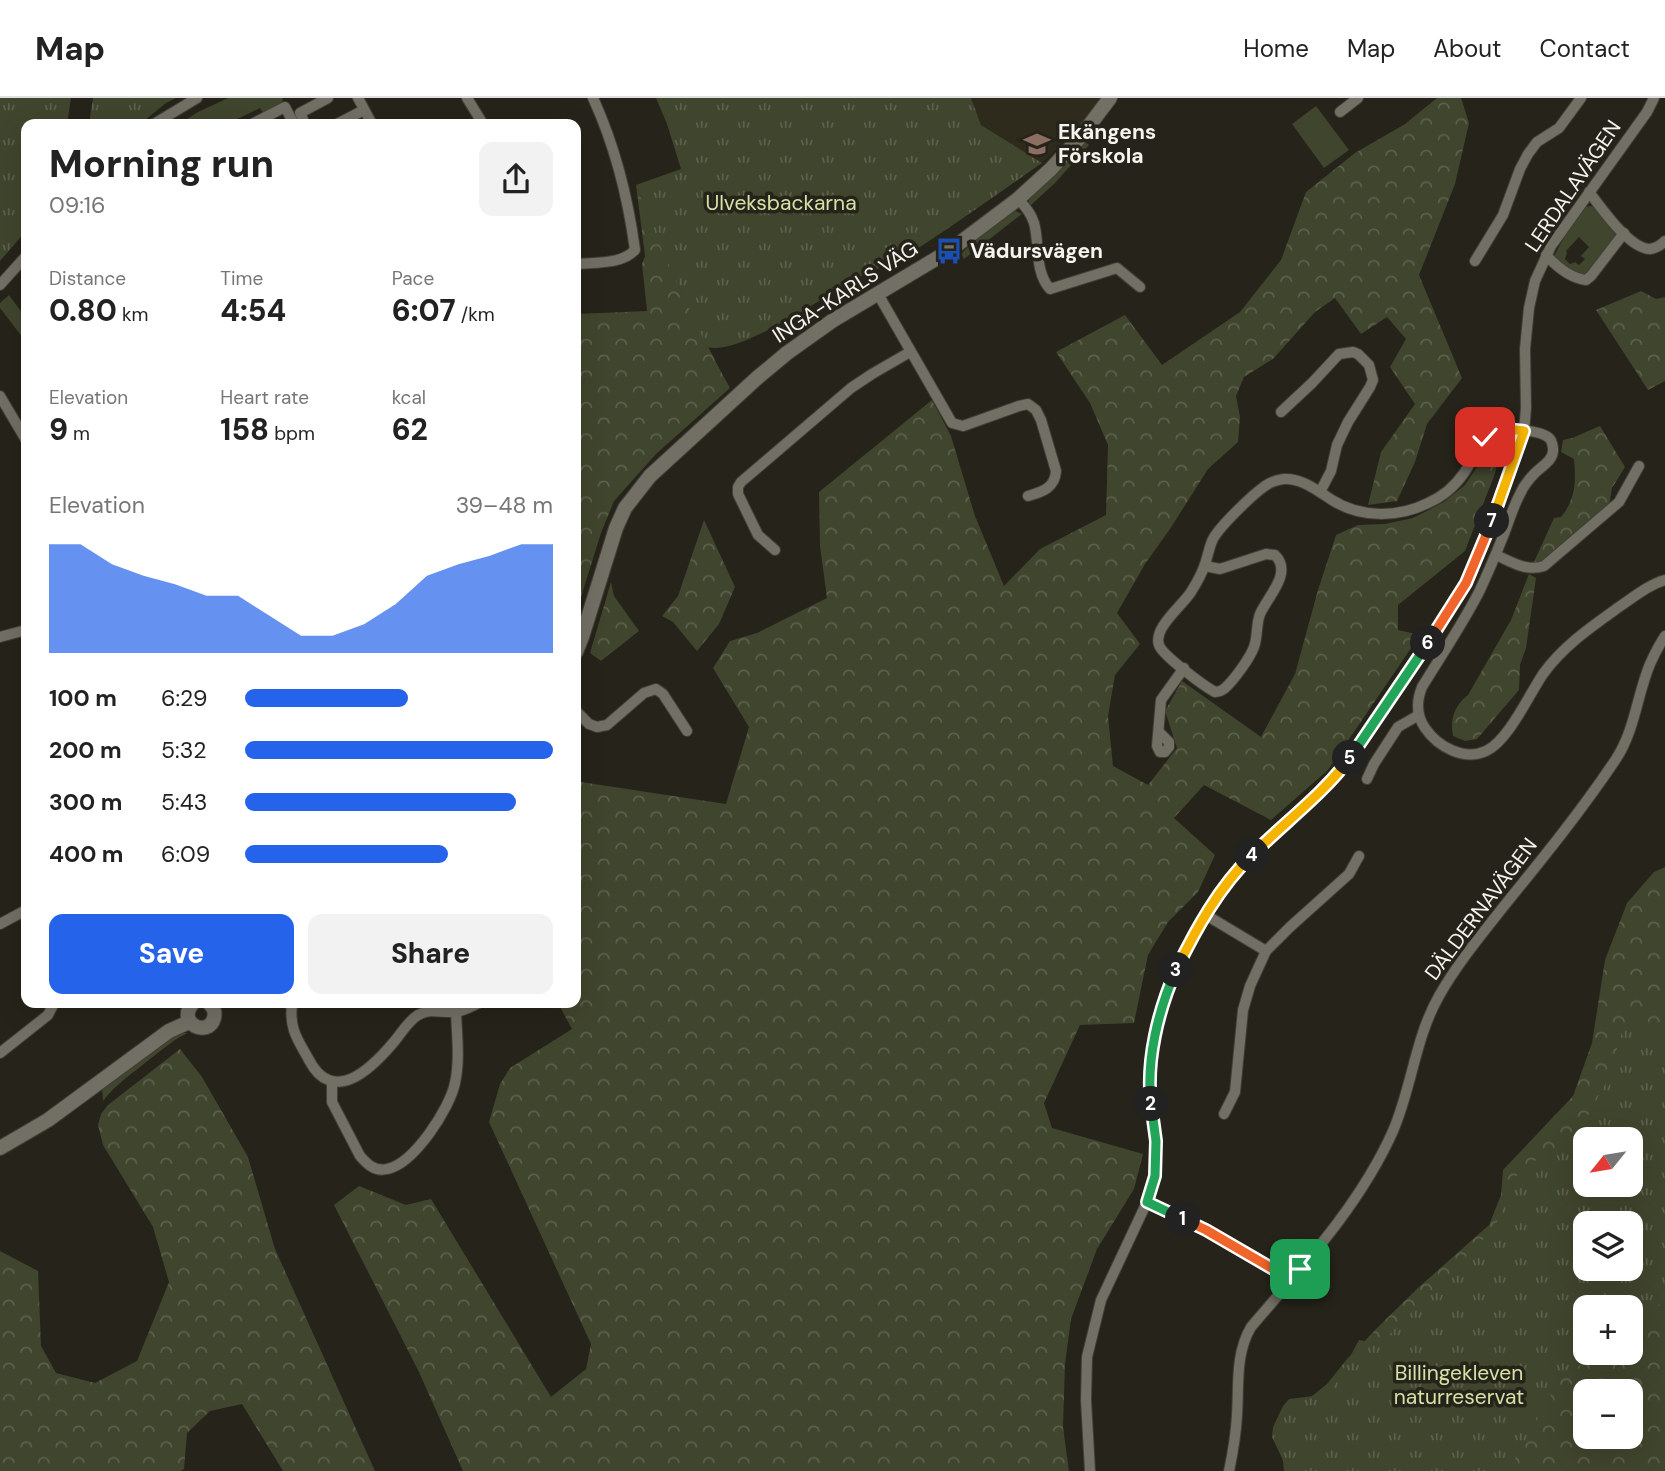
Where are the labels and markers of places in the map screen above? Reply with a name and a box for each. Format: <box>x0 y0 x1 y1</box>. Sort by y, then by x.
place label: Ekängens Förskola <box>1058 118 1156 170</box>
school or university icon: Ekängens Förskola <box>1022 129 1052 159</box>
bus stop icon: Vädursvägen <box>934 236 964 266</box>
place label: Vädursvägen <box>970 237 1103 265</box>
pin <box>1455 407 1515 467</box>
pin: 7 <box>1474 504 1510 538</box>
pin: 6 <box>1410 626 1446 660</box>
pin: 5 <box>1332 740 1368 776</box>
pin: 4 <box>1234 838 1270 872</box>
pin: 3 <box>1158 952 1194 988</box>
pin: 2 <box>1134 1086 1168 1122</box>
pin: 1 <box>1166 1202 1200 1236</box>
pin <box>1270 1239 1330 1299</box>

